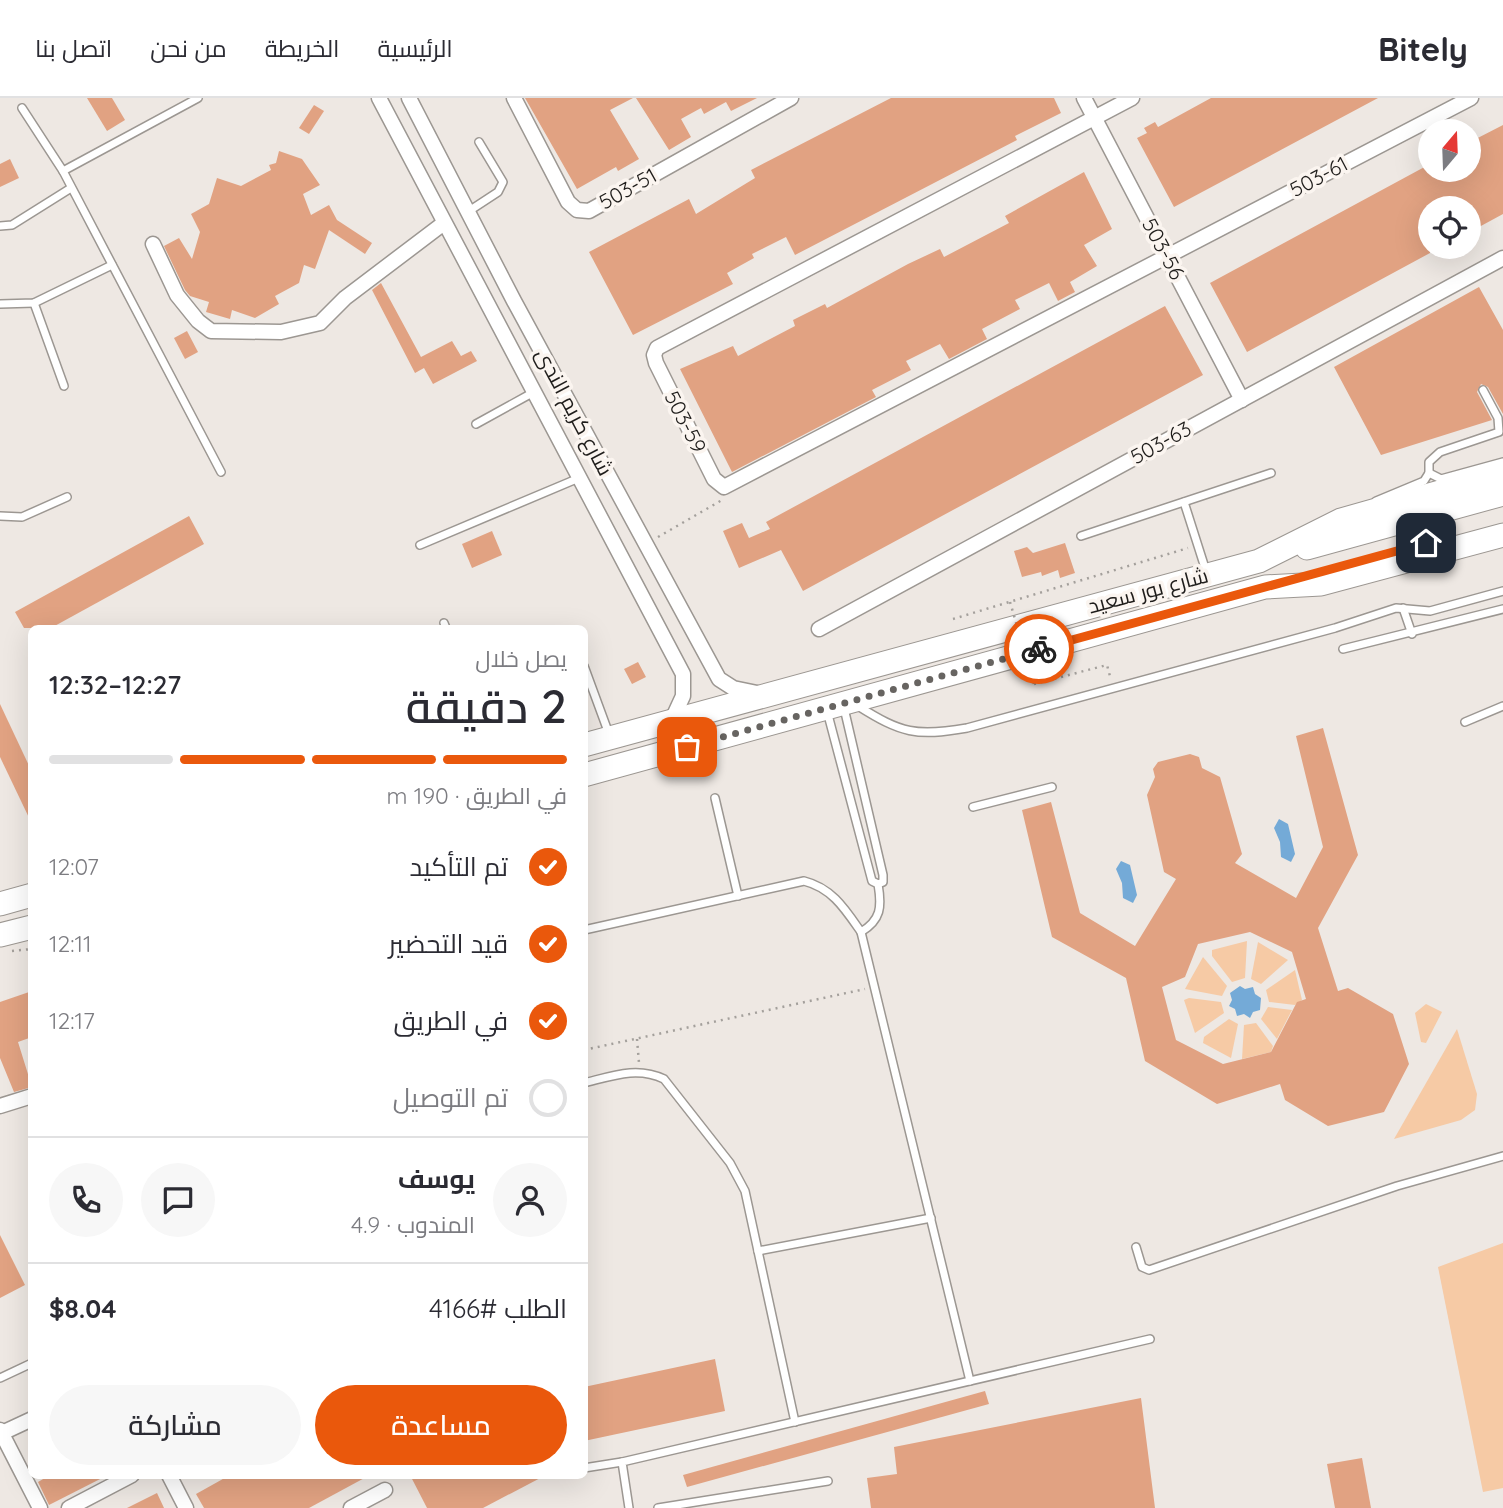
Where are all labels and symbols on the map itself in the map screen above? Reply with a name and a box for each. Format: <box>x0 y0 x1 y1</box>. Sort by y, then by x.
north arrow <box>1418 119 1480 182</box>
street label: 503-61 <box>1285 150 1352 202</box>
street label: 503-51 <box>594 162 661 215</box>
street label: 503-56 <box>1137 213 1191 284</box>
street label: شارع كريم الندى <box>529 343 619 481</box>
street label: 503-59 <box>659 386 713 457</box>
street label: 503-63 <box>1126 415 1195 469</box>
pin <box>1396 513 1456 573</box>
street label: شارع بور سعيد <box>1085 561 1211 621</box>
courier <box>1004 614 1074 684</box>
pin <box>657 717 717 777</box>

